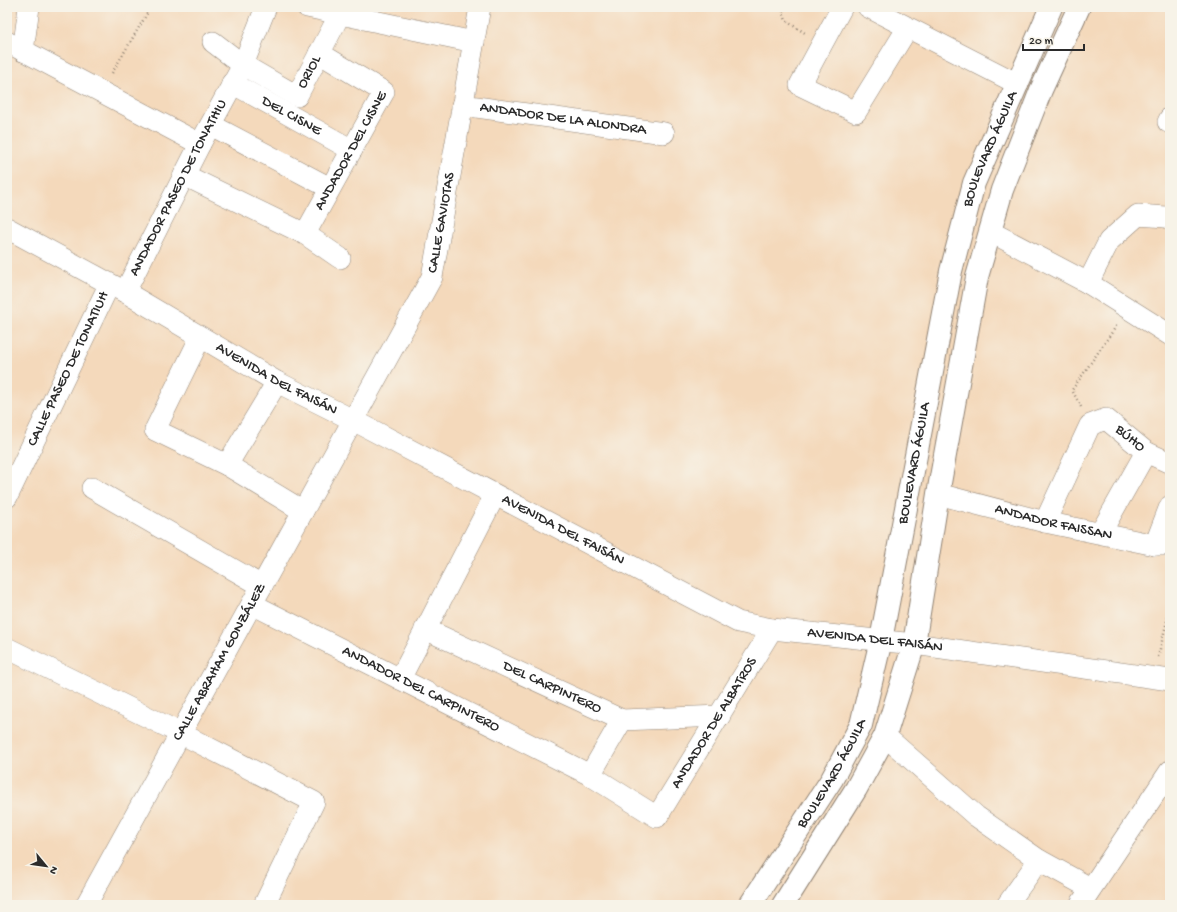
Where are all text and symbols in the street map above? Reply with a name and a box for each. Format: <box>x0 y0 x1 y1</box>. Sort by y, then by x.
scale bar <box>1023 26 1084 52</box>
text: 20 m <box>1029 35 1054 49</box>
street label: ORIOL <box>293 52 326 92</box>
street label: BOULEVARD ÁGUILA <box>959 87 1023 210</box>
street label: ANDADOR DEL CISNE <box>311 88 392 214</box>
street label: DEL CISNE <box>257 92 325 140</box>
street label: ANDADOR PASEO DE TONATHIU <box>125 96 232 279</box>
street label: ANDADOR DE LA ALONDRA <box>479 99 649 140</box>
street label: CALLE GAVIOTAS <box>424 171 459 275</box>
street label: CALLE PASEO DE TONATIUH <box>24 288 114 449</box>
street label: AVENIDA DEL FAISÁN <box>212 339 340 420</box>
street label: BOULEVARD ÁGUILA <box>894 400 935 526</box>
street label: BÚHO <box>1110 420 1149 456</box>
street label: AVENIDA DEL FAISÁN <box>499 491 628 570</box>
street label: ANDADOR FAISSAN <box>993 500 1114 545</box>
street label: CALLE ABRAHAM GONZÁLEZ <box>169 580 270 744</box>
street label: AVENIDA DEL FAISÁN <box>806 624 944 657</box>
street label: ANDADOR DEL CARPINTERO <box>339 642 502 737</box>
street label: ANDADOR DE ALBATROS <box>667 654 761 792</box>
street label: DEL CARPINTERO <box>499 657 604 718</box>
street label: BOULEVARD ÁGUILA <box>793 717 871 833</box>
north arrow <box>26 846 66 886</box>
text: N <box>46 864 60 876</box>

